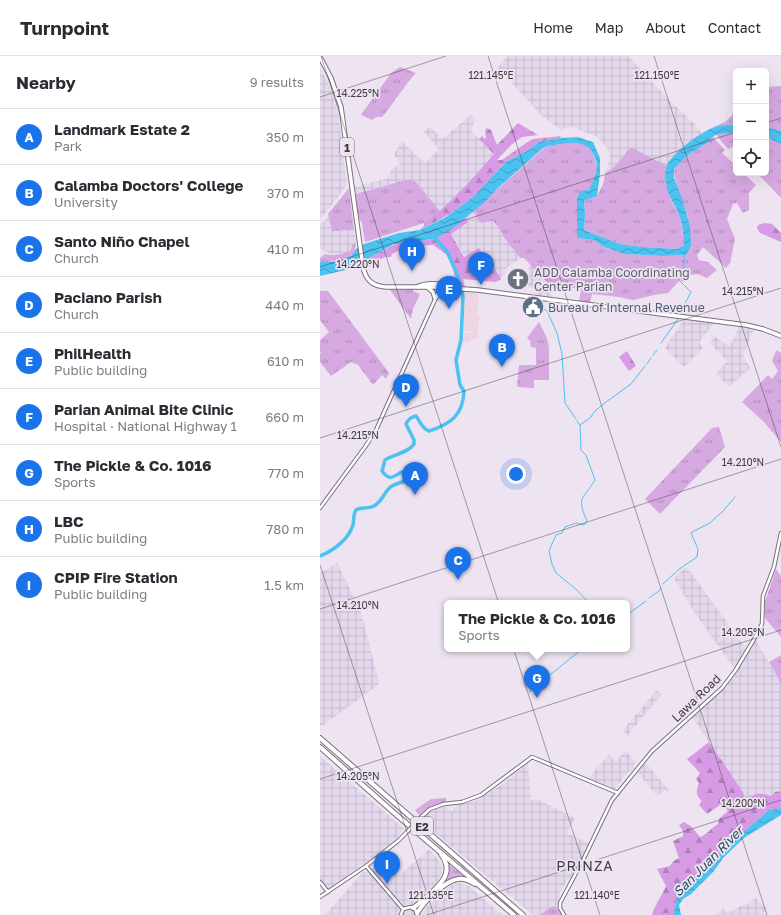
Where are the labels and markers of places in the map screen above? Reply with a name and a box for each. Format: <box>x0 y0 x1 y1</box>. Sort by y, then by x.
pin: H <box>399 238 425 271</box>
pin: F <box>468 252 494 285</box>
place label: ADD Calamba Coordinating Center Parian <box>534 265 690 294</box>
church icon: ADD Calamba Coordinating Center Parian <box>505 266 531 292</box>
pin: E <box>436 276 462 309</box>
public building icon: Bureau of Internal Revenue <box>520 294 546 320</box>
place label: Bureau of Internal Revenue <box>548 300 705 315</box>
pin: B <box>489 334 515 367</box>
pin: D <box>393 374 419 407</box>
pin: A <box>402 462 428 495</box>
pin: C <box>445 547 471 580</box>
pin: G <box>524 665 550 698</box>
pin: I <box>374 851 400 884</box>

